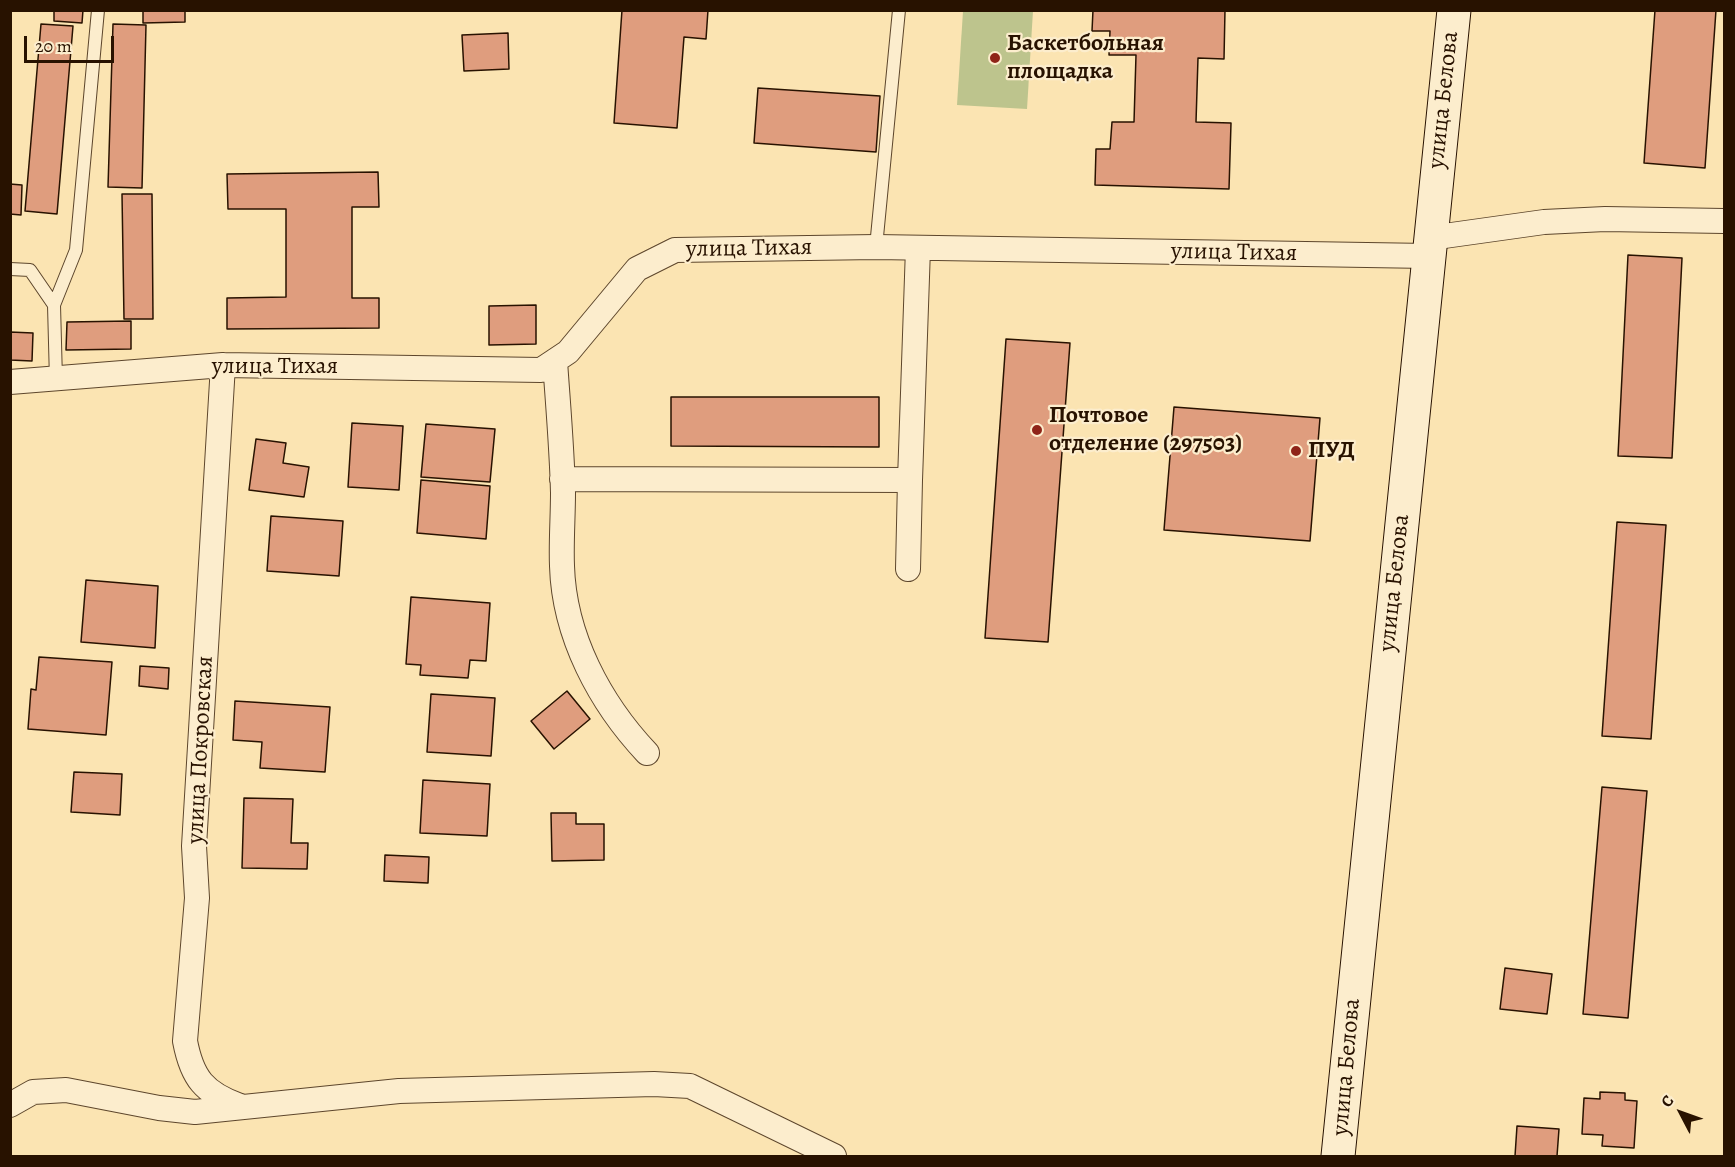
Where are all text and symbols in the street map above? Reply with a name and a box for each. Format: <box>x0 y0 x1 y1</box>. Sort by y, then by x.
scale bar <box>27 24 117 62</box>
place label: Баскетбольная площадка <box>1007 30 1164 86</box>
street label: улица Белова <box>1422 30 1466 170</box>
text: 20 m <box>35 34 72 58</box>
marker: Баскетбольная площадка <box>988 51 1002 65</box>
street label: улица Тихая <box>686 233 812 265</box>
street label: улица Тихая <box>1171 237 1297 269</box>
street label: улица Тихая <box>212 353 338 381</box>
place label: Почтовое отделение (297503) <box>1049 402 1242 458</box>
marker: Почтовое отделение (297503) <box>1030 423 1044 437</box>
place label: ПУД <box>1308 437 1355 465</box>
marker: ПУД <box>1289 444 1303 458</box>
street label: улица Белова <box>1373 513 1417 653</box>
street label: улица Покровская <box>182 655 220 845</box>
street label: улица Белова <box>1327 997 1367 1137</box>
north arrow <box>1651 1083 1711 1143</box>
text: С <box>1656 1090 1679 1112</box>

